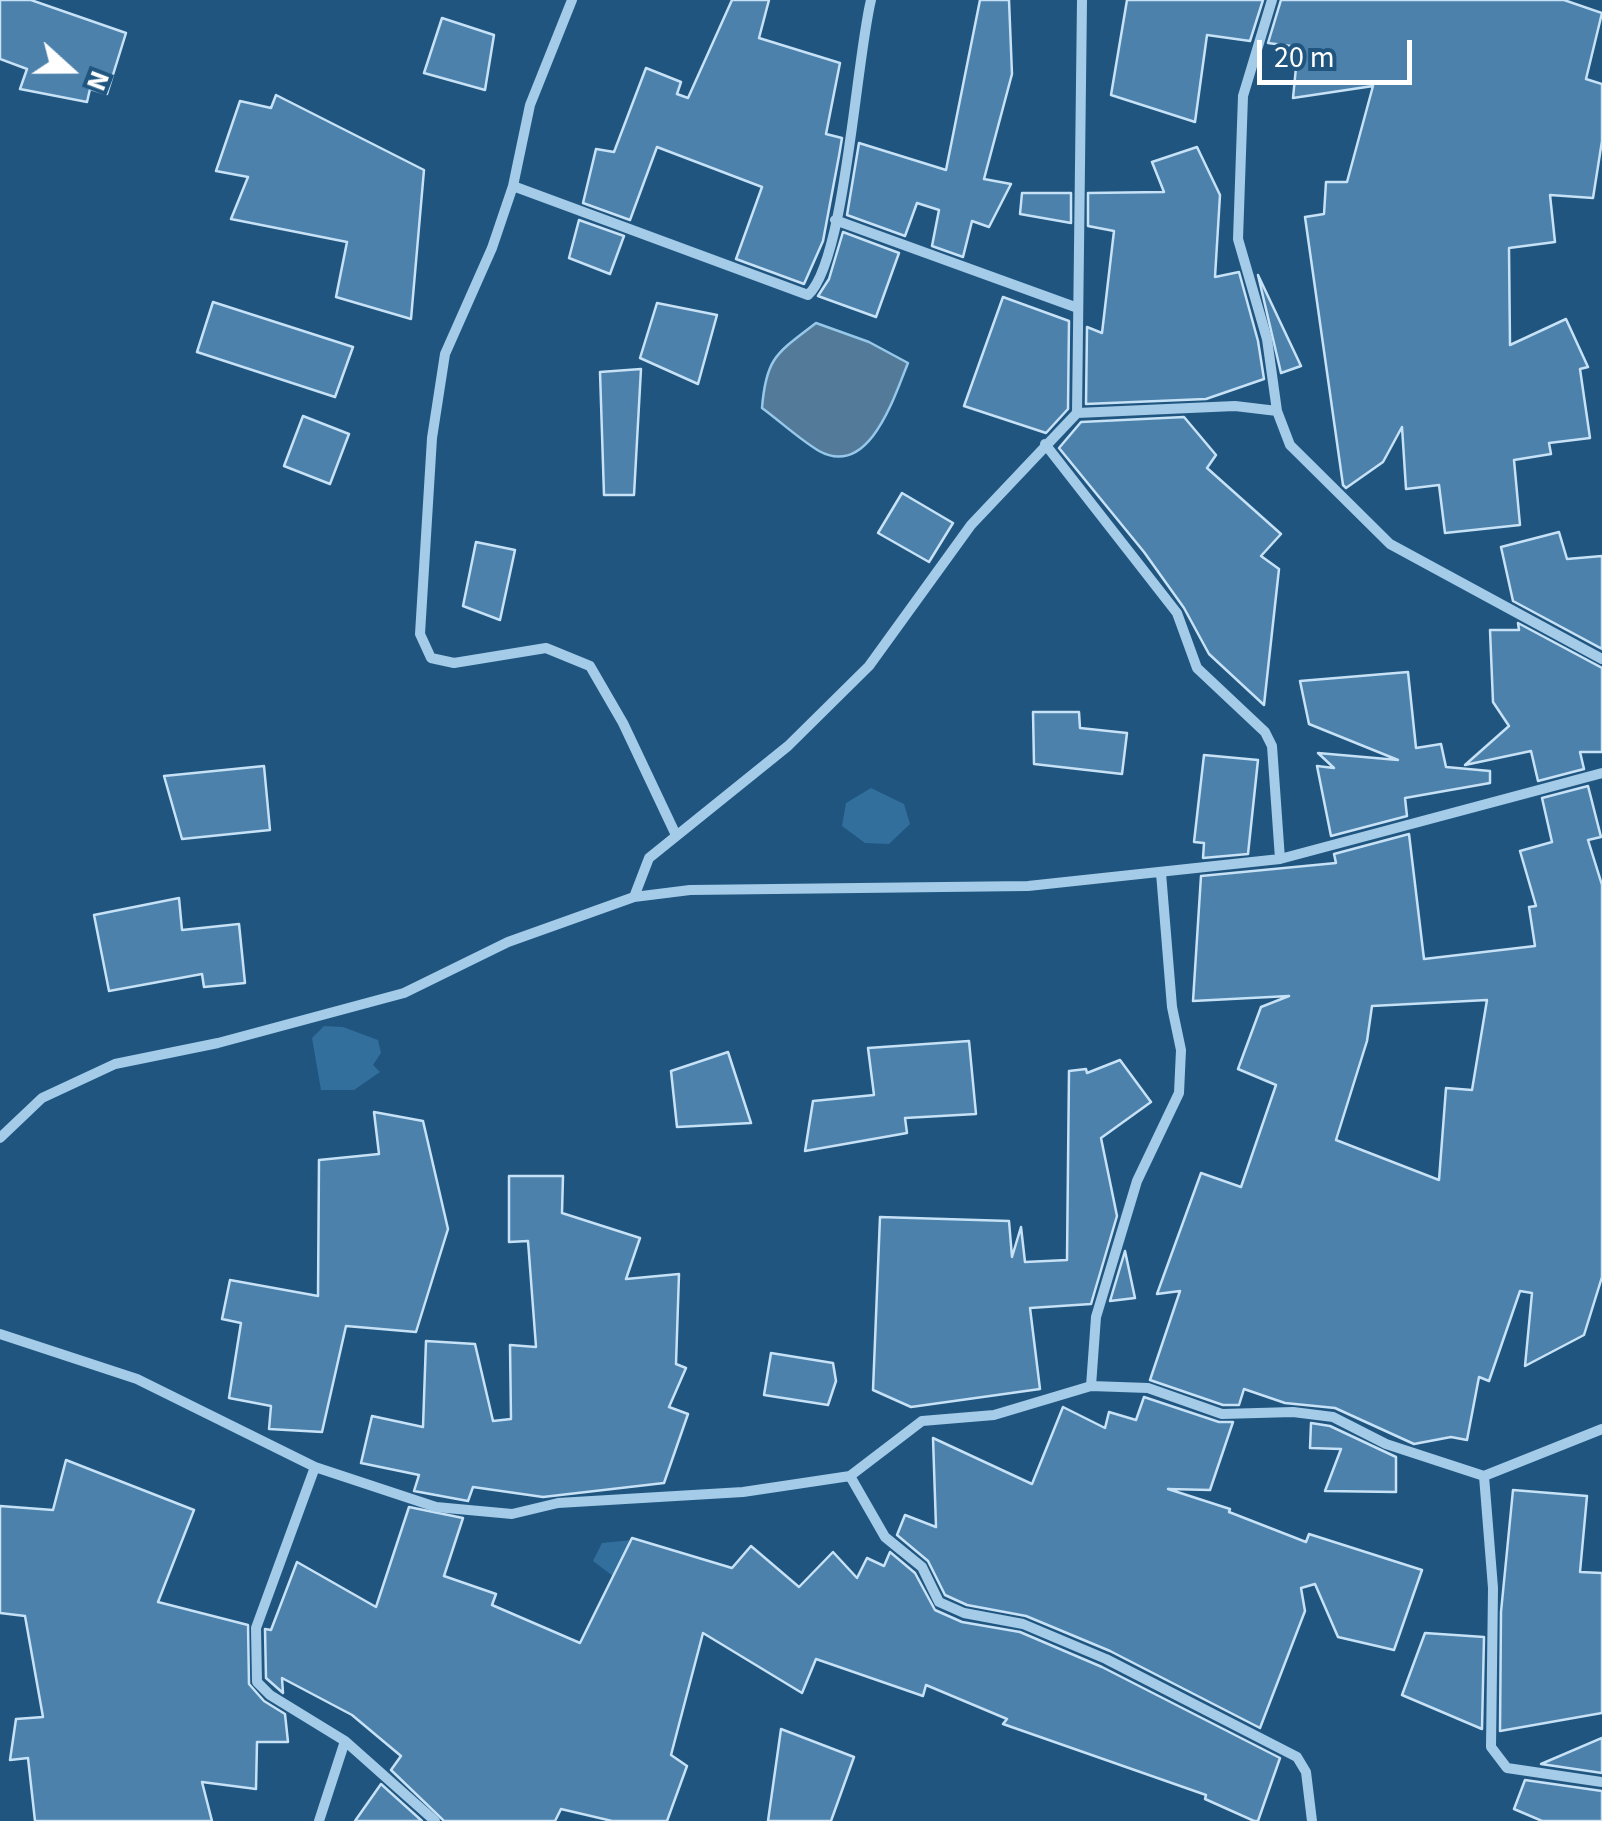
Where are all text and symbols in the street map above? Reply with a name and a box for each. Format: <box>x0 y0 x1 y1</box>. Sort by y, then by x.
north arrow <box>20 20 120 120</box>
scale bar <box>1262 20 1417 82</box>
text: 20 m <box>1274 36 1335 79</box>
text: N <box>76 65 120 97</box>

